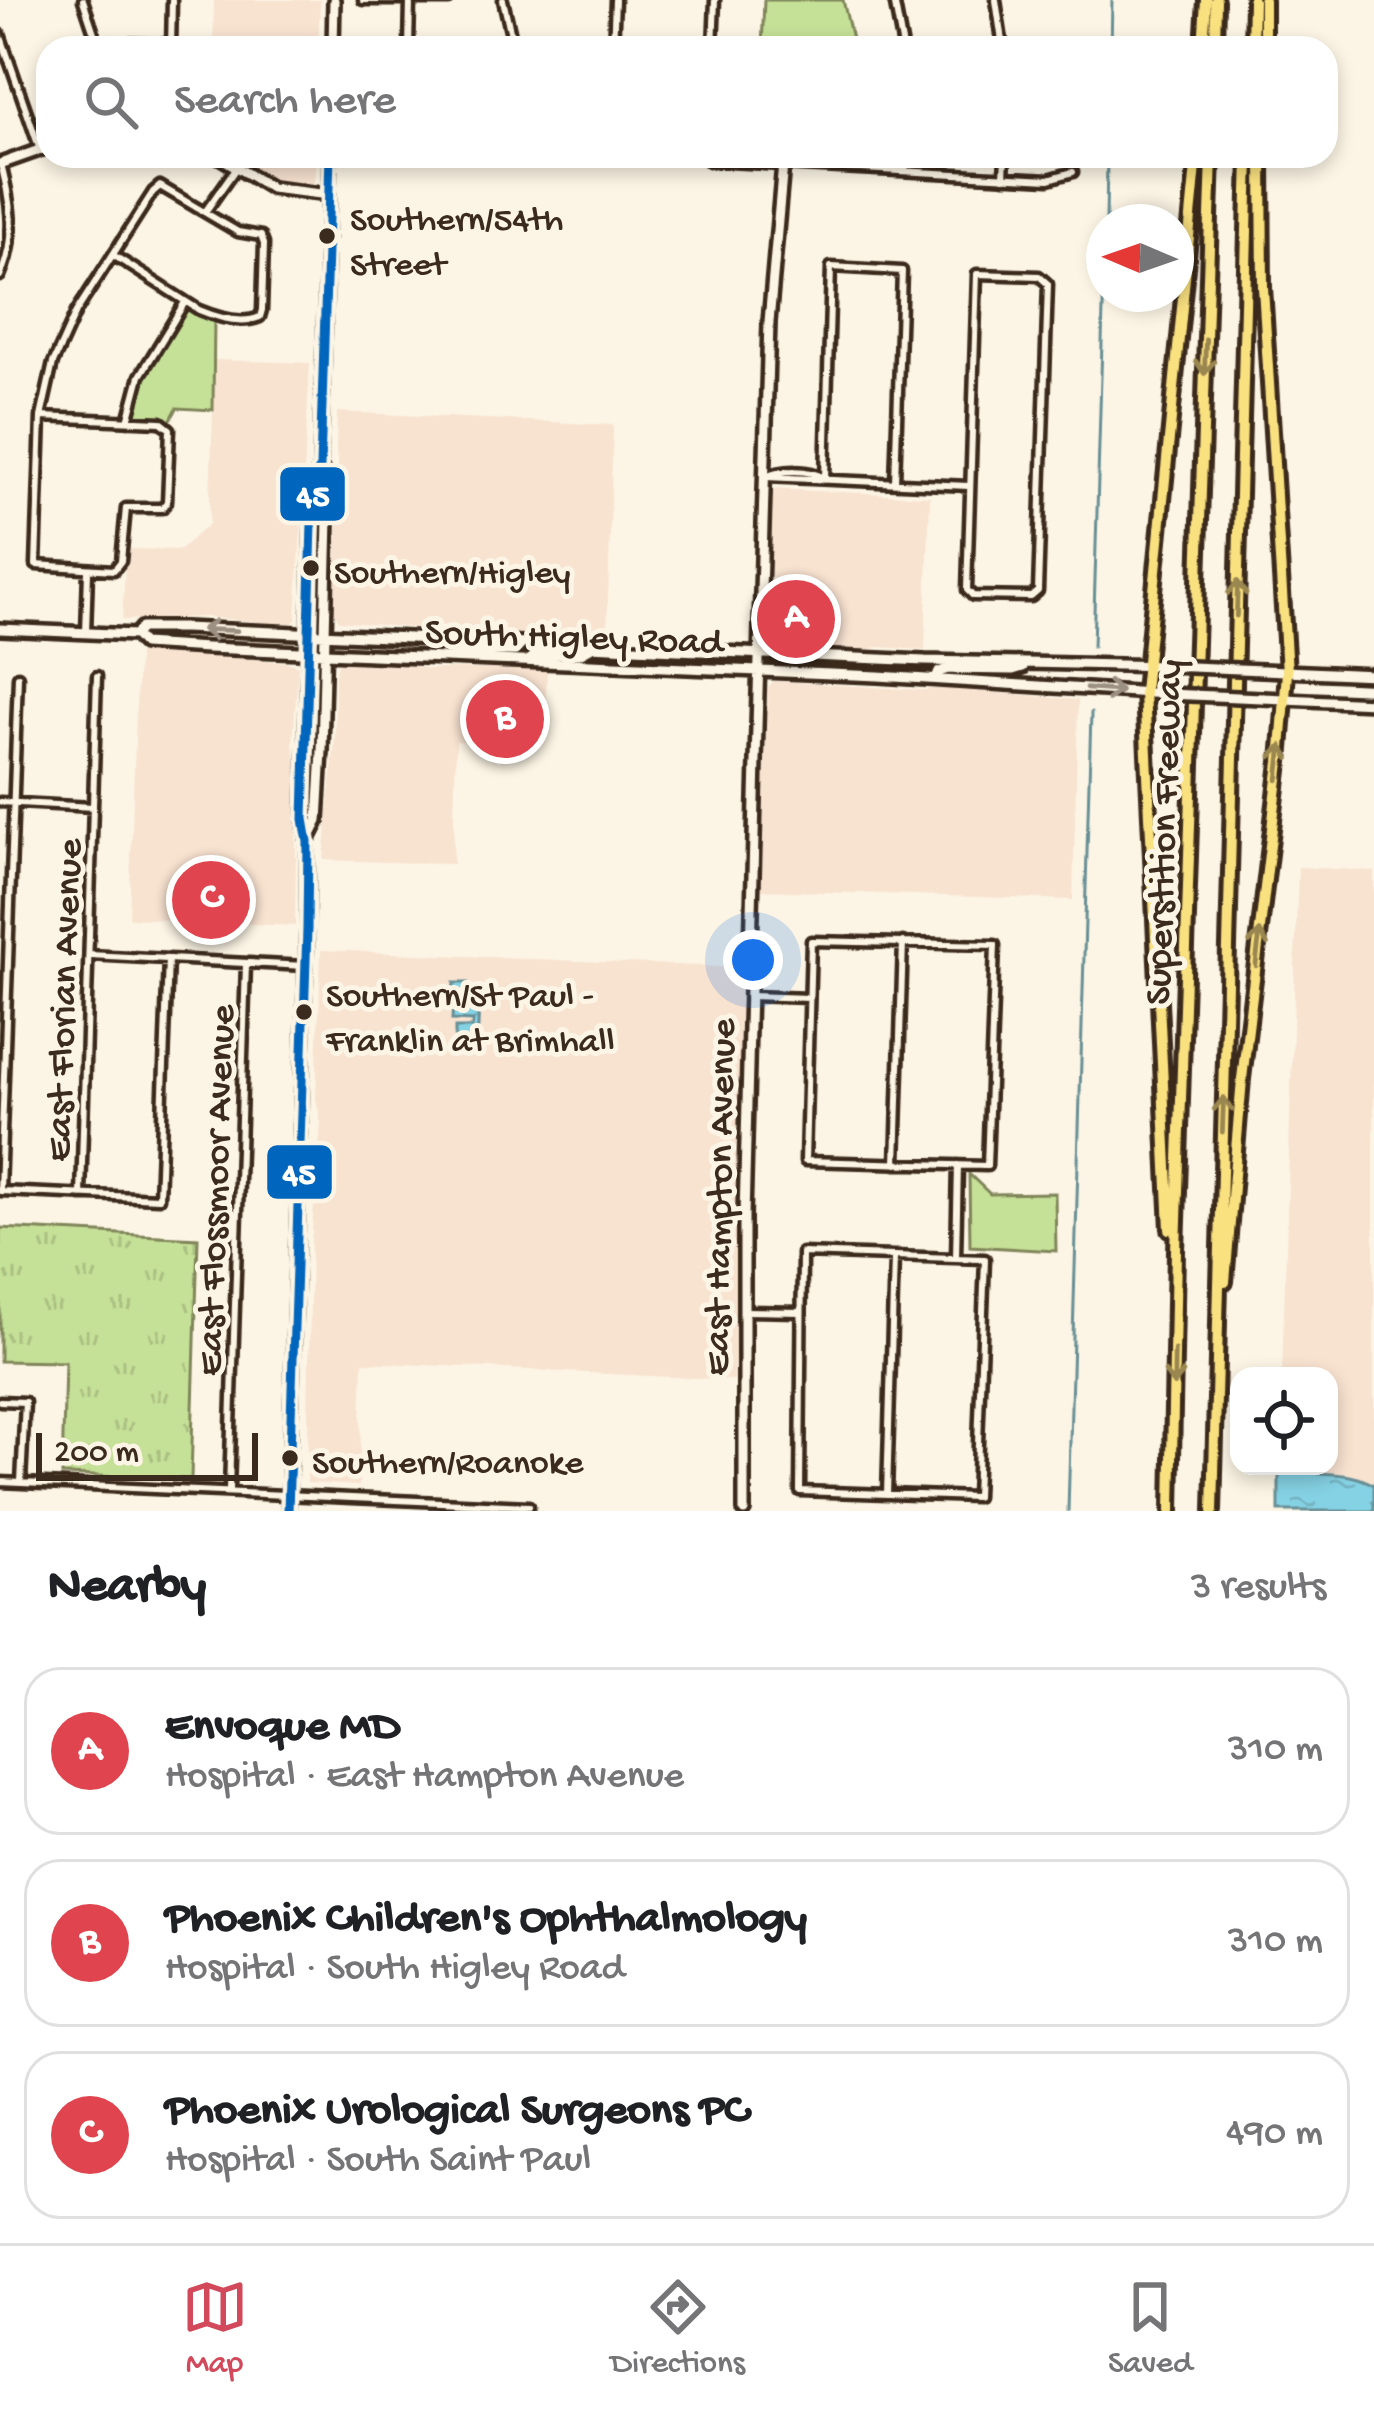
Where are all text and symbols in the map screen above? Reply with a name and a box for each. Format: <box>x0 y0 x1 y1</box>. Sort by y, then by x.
search box <box>36 36 1338 168</box>
icon: search <box>78 69 144 135</box>
text: Search here <box>174 76 396 129</box>
place label: Southern/54th Street <box>350 201 563 289</box>
north arrow <box>1086 204 1194 312</box>
marker: Southern/54th Street <box>316 225 338 247</box>
one-way arrow <box>1193 337 1216 376</box>
line badge: 45 <box>278 465 347 523</box>
text: 45 <box>296 480 330 518</box>
place label: Southern/Higley <box>334 554 571 597</box>
marker: Southern/Higley <box>300 557 322 579</box>
pin: A <box>757 574 835 664</box>
one-way arrow <box>1226 579 1249 618</box>
street label: South Higley Road <box>424 612 727 668</box>
one-way arrow <box>200 618 239 641</box>
street label: Superstition Freeway <box>1138 659 1196 1006</box>
pin: B <box>466 674 544 764</box>
one-way arrow <box>1084 678 1123 701</box>
one-way arrow <box>1269 743 1292 782</box>
street label: East Florian Avenue <box>38 837 96 1163</box>
pin: C <box>172 855 250 945</box>
one-way arrow <box>1248 929 1270 968</box>
your location <box>723 930 783 990</box>
place label: Southern/St Paul - Franklin at Brimhall <box>325 977 615 1065</box>
marker: Southern/St Paul - Franklin at Brimhall <box>293 1001 315 1023</box>
street label: East Flossmoor Avenue <box>190 1003 248 1377</box>
street label: East Hampton Avenue <box>697 1017 749 1376</box>
one-way arrow <box>1212 1095 1235 1134</box>
line badge: 45 <box>265 1143 334 1201</box>
text: 45 <box>282 1158 316 1196</box>
one-way arrow <box>1162 1348 1185 1387</box>
map controls <box>1230 1367 1338 1475</box>
button: locate <box>1230 1367 1338 1475</box>
scale bar <box>36 1427 258 1480</box>
text: 200 m <box>54 1435 139 1473</box>
place label: Southern/Roanoke <box>312 1444 584 1487</box>
marker: Southern/Roanoke <box>279 1447 301 1469</box>
text: Nearby <box>48 1559 206 1619</box>
text: 3 results <box>1191 1566 1326 1612</box>
text: Envoque MD <box>165 1702 400 1755</box>
text: A <box>78 1728 102 1774</box>
text: 310 m <box>1228 1728 1323 1774</box>
text: Hospital · East Hampton Avenue <box>165 1755 684 1801</box>
text: Phoenix Children's Ophthalmology <box>165 1894 807 1947</box>
text: B <box>80 1920 100 1966</box>
text: 310 m <box>1228 1920 1323 1966</box>
text: Hospital · South Higley Road <box>165 1947 624 1993</box>
text: Phoenix Urological Surgeons PC <box>165 2086 749 2139</box>
text: C <box>79 2112 101 2158</box>
text: 490 m <box>1226 2112 1323 2158</box>
text: Hospital · South Saint Paul <box>165 2139 591 2185</box>
tab: Map <box>182 2274 248 2384</box>
tab: Directions <box>611 2274 745 2384</box>
tab: Saved <box>1108 2274 1192 2384</box>

